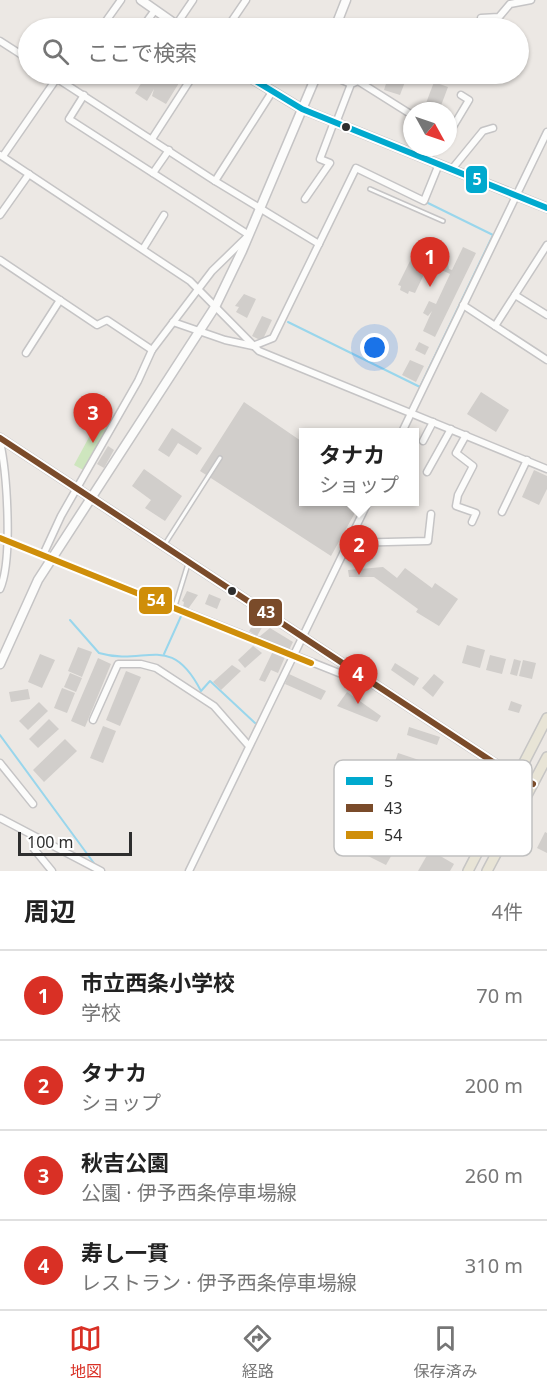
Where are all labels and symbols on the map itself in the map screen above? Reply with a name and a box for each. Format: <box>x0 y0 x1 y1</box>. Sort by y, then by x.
north arrow <box>403 102 457 156</box>
unlabelled marker <box>340 121 352 133</box>
line badge: 5 <box>465 165 488 194</box>
text: 5 <box>472 168 482 190</box>
pin: 1 <box>410 238 450 287</box>
your location <box>360 333 389 362</box>
pin: 3 <box>74 394 112 443</box>
pin: 2 <box>340 526 378 575</box>
unlabelled marker <box>226 585 238 597</box>
line badge: 54 <box>138 586 173 615</box>
text: 54 <box>147 589 165 611</box>
line badge: 43 <box>248 598 283 627</box>
text: 43 <box>257 601 275 623</box>
pin: 4 <box>338 654 378 704</box>
legend <box>334 760 532 856</box>
text: 5 <box>384 770 393 792</box>
text: 43 <box>384 797 402 819</box>
text: 54 <box>384 824 402 846</box>
scale bar <box>18 829 132 856</box>

